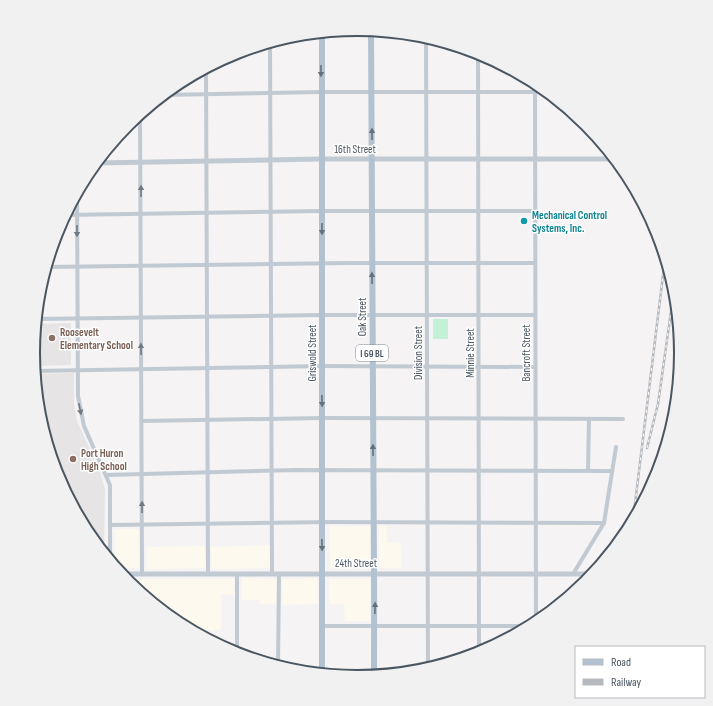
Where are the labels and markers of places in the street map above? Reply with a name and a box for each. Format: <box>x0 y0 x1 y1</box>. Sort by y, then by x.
place label: Mechanical Control Systems, Inc. <box>532 209 607 235</box>
marker: Mechanical Control Systems, Inc. <box>519 216 529 226</box>
place label: Roosevelt Elementary School <box>60 326 133 352</box>
marker: Roosevelt Elementary School <box>47 333 57 343</box>
place label: Port Huron High School <box>81 447 127 473</box>
marker: Port Huron High School <box>68 454 78 464</box>

